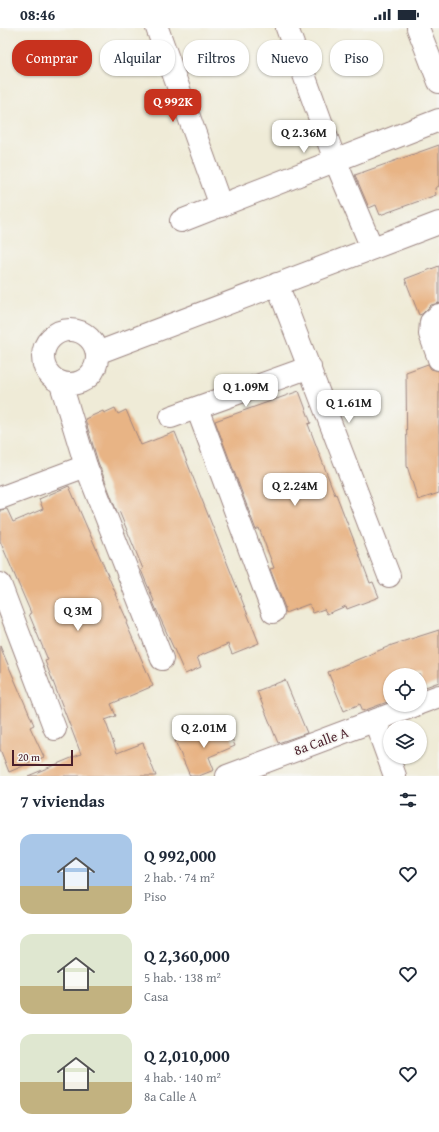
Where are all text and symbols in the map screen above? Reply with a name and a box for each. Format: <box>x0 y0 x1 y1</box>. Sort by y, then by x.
text: 08:46 <box>20 4 55 25</box>
chip: Comprar <box>12 40 92 76</box>
chip: Alquilar <box>100 40 175 76</box>
chip: Filtros <box>183 40 249 76</box>
chip: Nuevo <box>257 40 322 76</box>
chip: Piso <box>330 40 383 76</box>
pin: Q 992K <box>140 89 206 123</box>
text: Q 992K <box>153 92 193 111</box>
pin: Q 2.36M <box>267 120 341 154</box>
text: Q 2.36M <box>281 123 327 142</box>
pin: Q 1.09M <box>209 374 283 408</box>
text: Q 1.09M <box>223 377 269 396</box>
pin: Q 1.61M <box>312 390 386 424</box>
text: Q 1.61M <box>326 393 372 412</box>
pin: Q 2.24M <box>258 473 332 507</box>
text: Q 2.24M <box>272 476 318 495</box>
pin: Q 3M <box>54 598 102 632</box>
text: Q 3M <box>64 601 92 620</box>
map controls <box>383 668 427 764</box>
button: locate <box>383 668 427 712</box>
pin: Q 2.01M <box>167 715 241 749</box>
text: Q 2.01M <box>181 718 227 737</box>
button: layers <box>383 720 427 764</box>
street label: 8a Calle A <box>291 722 352 760</box>
scale bar <box>12 748 73 767</box>
text: 20 m <box>18 749 40 765</box>
text: 7 viviendas <box>20 788 105 813</box>
icon: filters <box>397 789 419 811</box>
text: Q 992,000 <box>144 843 216 868</box>
icon: home <box>52 850 100 898</box>
icon: heart <box>397 863 419 885</box>
text: 2 hab. · 74 m² <box>144 868 215 887</box>
text: Piso <box>144 887 166 906</box>
text: Q 2,360,000 <box>144 943 230 968</box>
icon: home <box>52 950 100 998</box>
icon: heart <box>397 963 419 985</box>
text: 5 hab. · 138 m² <box>144 968 221 987</box>
text: Casa <box>144 987 169 1006</box>
text: Q 2,010,000 <box>144 1043 230 1068</box>
icon: home <box>52 1050 100 1098</box>
icon: heart <box>397 1063 419 1085</box>
text: 4 hab. · 140 m² <box>144 1068 221 1087</box>
text: 8a Calle A <box>144 1087 197 1106</box>

